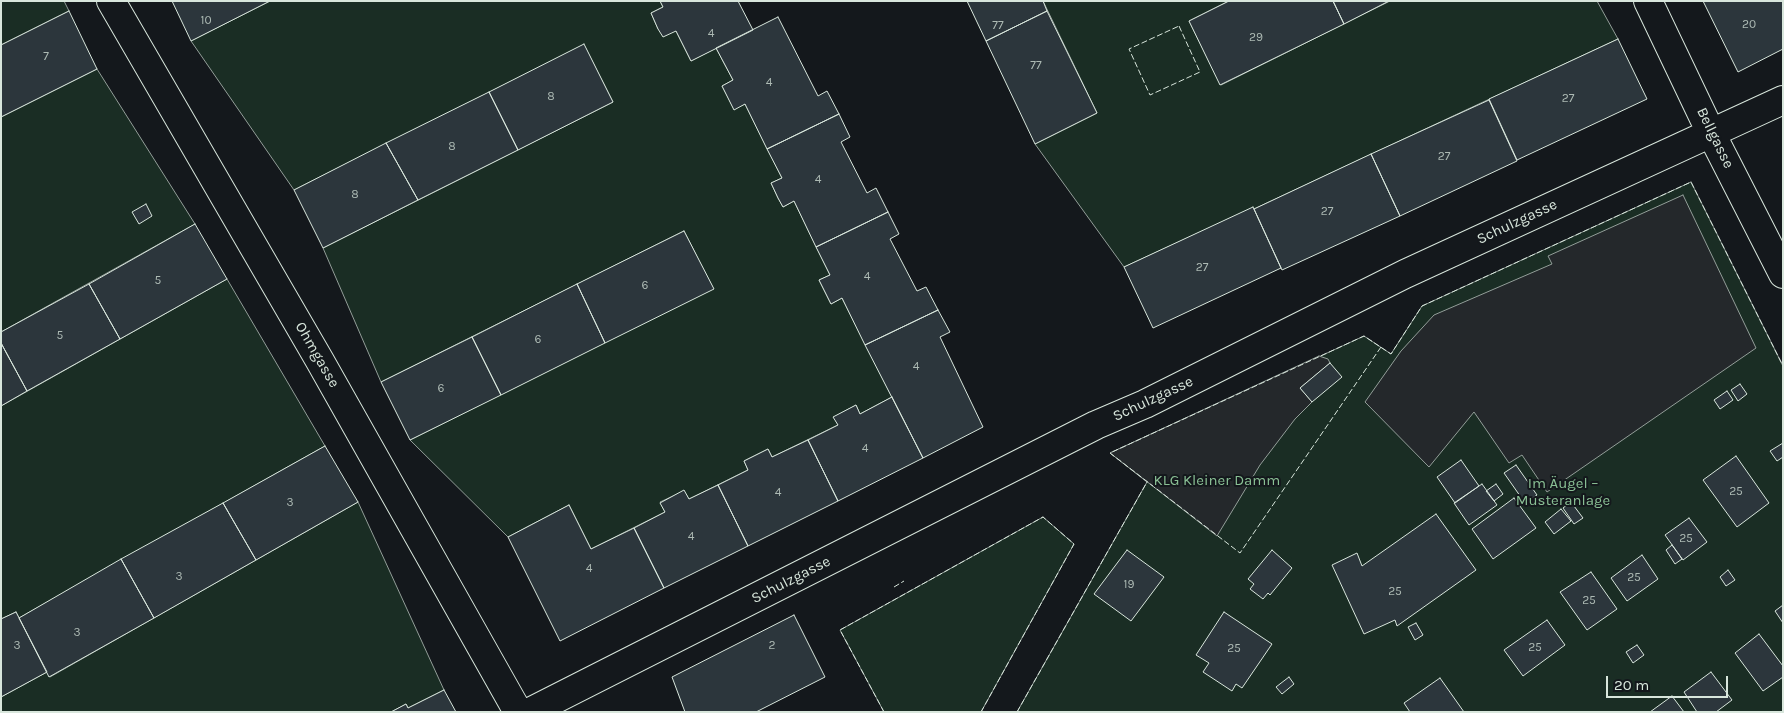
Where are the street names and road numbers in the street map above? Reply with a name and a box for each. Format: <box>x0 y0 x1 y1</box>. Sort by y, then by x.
street label: Bellgasse <box>1693 105 1737 171</box>
street label: Schulzgasse <box>1474 196 1560 248</box>
street label: Ohmgasse <box>291 319 343 391</box>
street label: Schulzgasse <box>1110 373 1196 425</box>
street label: Schulzgasse <box>748 552 834 608</box>

